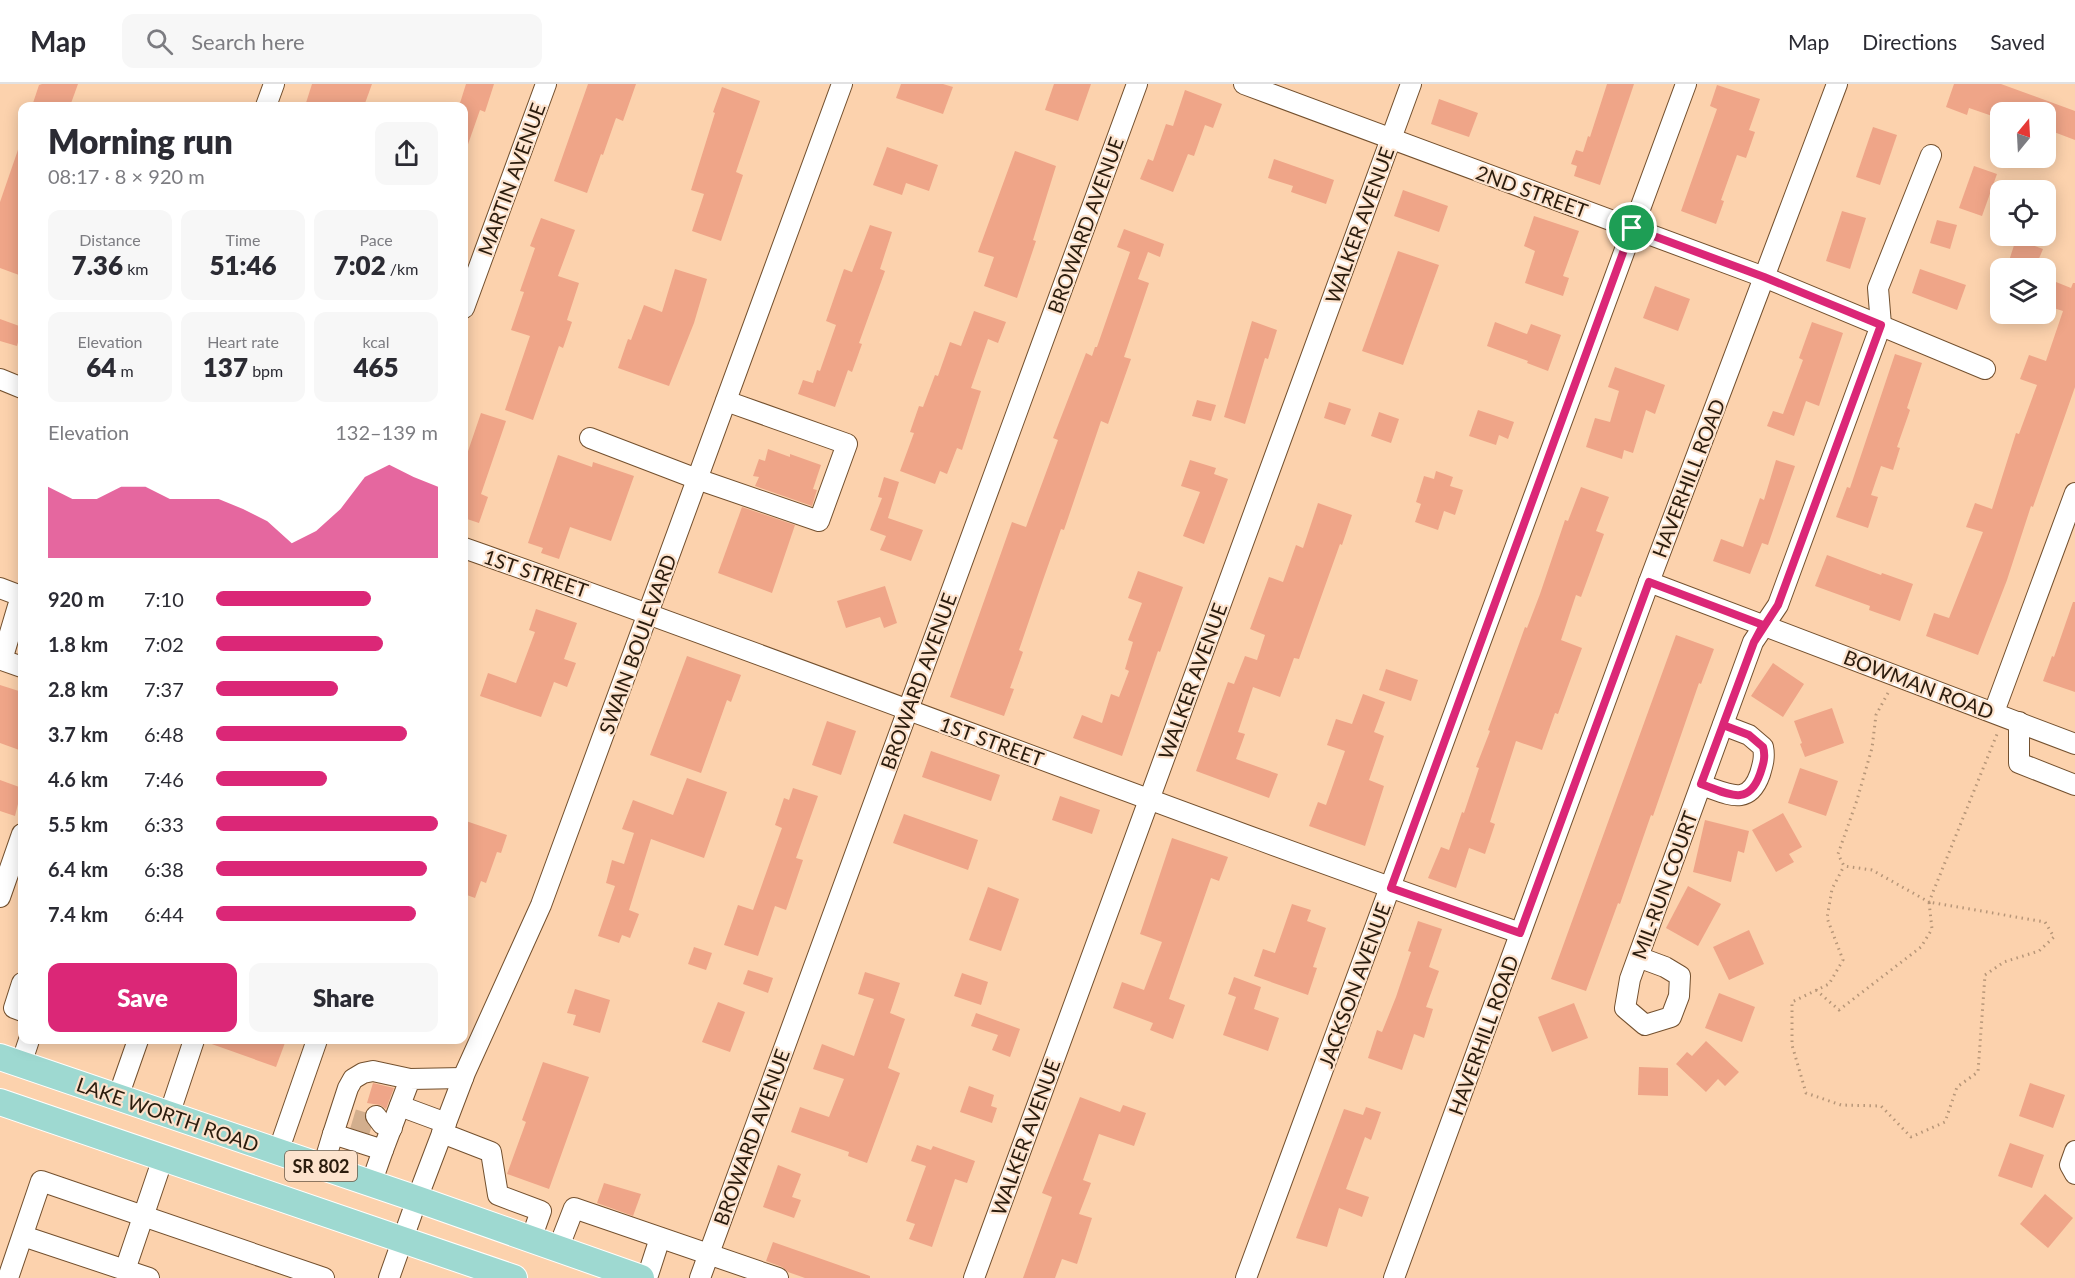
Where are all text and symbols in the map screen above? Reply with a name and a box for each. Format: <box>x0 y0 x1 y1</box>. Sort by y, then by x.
search box <box>122 14 542 68</box>
text: Map <box>30 24 86 58</box>
icon: search <box>143 25 176 58</box>
text: Search here <box>191 28 305 55</box>
text: Map <box>1788 29 1829 54</box>
text: Directions <box>1862 29 1957 54</box>
text: Saved <box>1990 29 2045 54</box>
street label: MARTIN AVENUE <box>472 100 550 258</box>
north arrow <box>1990 102 2056 168</box>
map controls <box>1990 102 2056 324</box>
text: Morning run <box>48 121 233 161</box>
button: share <box>375 122 438 185</box>
street label: BROWARD AVENUE <box>1042 134 1128 316</box>
street label: WALKER AVENUE <box>1320 144 1398 306</box>
street label: 2ND STREET <box>1473 160 1591 222</box>
text: 08:17 · 8 × 920 m <box>48 164 205 188</box>
button: locate <box>1990 180 2056 246</box>
pin <box>1606 202 1657 253</box>
icon: arrive <box>1615 211 1648 244</box>
text: Distance <box>79 230 141 249</box>
text: Time <box>226 230 260 249</box>
text: Pace <box>359 230 393 249</box>
text: 7.36 <box>72 249 123 281</box>
text: 51:46 <box>209 249 277 281</box>
text: 7:02 <box>334 249 386 281</box>
button: layers <box>1990 258 2056 324</box>
text: km <box>123 259 148 278</box>
text: /km <box>386 259 418 278</box>
text: Elevation <box>78 332 143 351</box>
text: Heart rate <box>207 332 279 351</box>
text: kcal <box>362 332 390 351</box>
text: 64 <box>86 351 116 383</box>
text: 137 <box>203 351 248 383</box>
text: 465 <box>353 351 399 383</box>
text: m <box>116 361 134 380</box>
text: bpm <box>248 361 283 380</box>
street label: HAVERHILL ROAD <box>1647 395 1729 561</box>
text: Elevation <box>48 420 129 444</box>
text: 132–139 m <box>335 420 438 444</box>
street label: 1ST STREET <box>481 544 592 602</box>
street label: SWAIN BOULEVARD <box>593 551 681 737</box>
text: 920 m <box>48 587 104 611</box>
text: 7:10 <box>144 587 184 611</box>
street label: BROWARD AVENUE <box>875 590 961 772</box>
street label: WALKER AVENUE <box>1153 600 1231 762</box>
text: 1.8 km <box>48 632 108 656</box>
text: 7:02 <box>144 632 184 656</box>
street label: BOWMAN ROAD <box>1841 644 1997 724</box>
text: 2.8 km <box>48 677 108 701</box>
text: 7:37 <box>144 677 184 701</box>
street label: 1ST STREET <box>937 711 1047 771</box>
text: 3.7 km <box>48 722 108 746</box>
text: 6:48 <box>144 722 184 746</box>
text: 4.6 km <box>48 767 108 791</box>
text: 7:46 <box>144 767 184 791</box>
street label: MIL-RUN COURT <box>1626 808 1702 962</box>
text: 5.5 km <box>48 812 108 836</box>
text: 6:33 <box>144 812 184 836</box>
text: 6.4 km <box>48 857 108 881</box>
text: 6:38 <box>144 857 184 881</box>
street label: JACKSON AVENUE <box>1313 899 1395 1071</box>
text: 7.4 km <box>48 902 108 926</box>
text: 6:44 <box>144 902 184 926</box>
street label: HAVERHILL ROAD <box>1443 952 1523 1118</box>
button: Save <box>48 963 237 1032</box>
button: Share <box>249 963 438 1032</box>
street label: BROWARD AVENUE <box>708 1046 794 1228</box>
street label: WALKER AVENUE <box>986 1056 1064 1218</box>
street label: LAKE WORTH ROAD <box>74 1072 262 1156</box>
road number: SR 802 <box>285 1151 357 1181</box>

